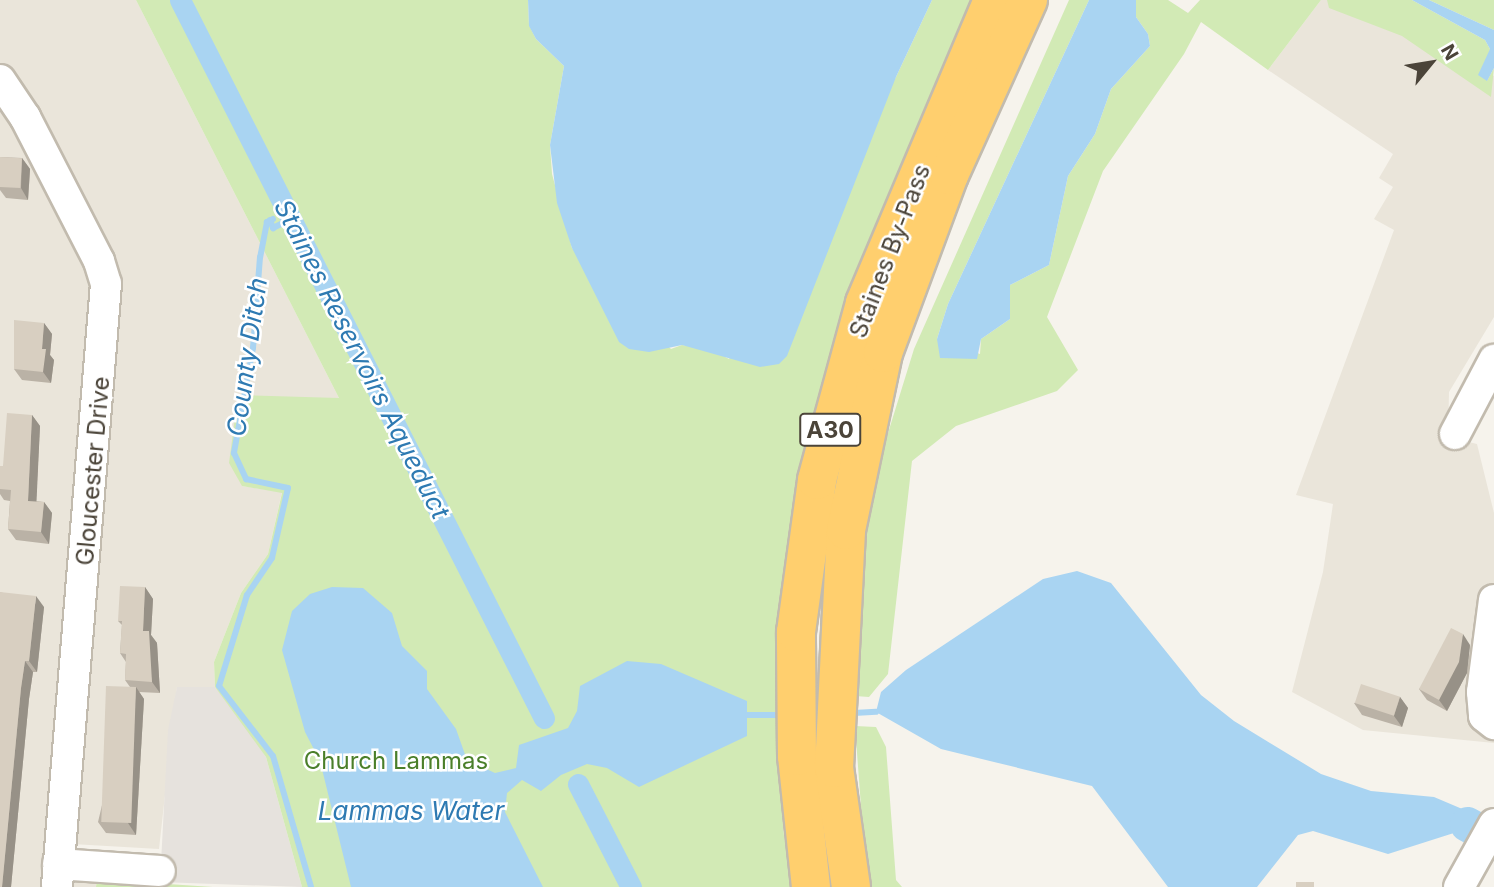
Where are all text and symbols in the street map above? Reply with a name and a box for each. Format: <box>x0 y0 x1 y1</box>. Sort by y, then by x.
north arrow <box>1396 28 1466 98</box>
text: N <box>1436 40 1463 64</box>
street label: Staines By-Pass <box>844 160 936 342</box>
water label: Staines Reservoirs Aqueduct <box>268 194 456 524</box>
water label: County Ditch <box>220 276 274 438</box>
street label: Gloucester Drive <box>70 375 116 567</box>
road number: A30 <box>798 410 862 450</box>
park label: Church Lammas <box>304 747 488 775</box>
water label: Lammas Water <box>318 795 504 827</box>

